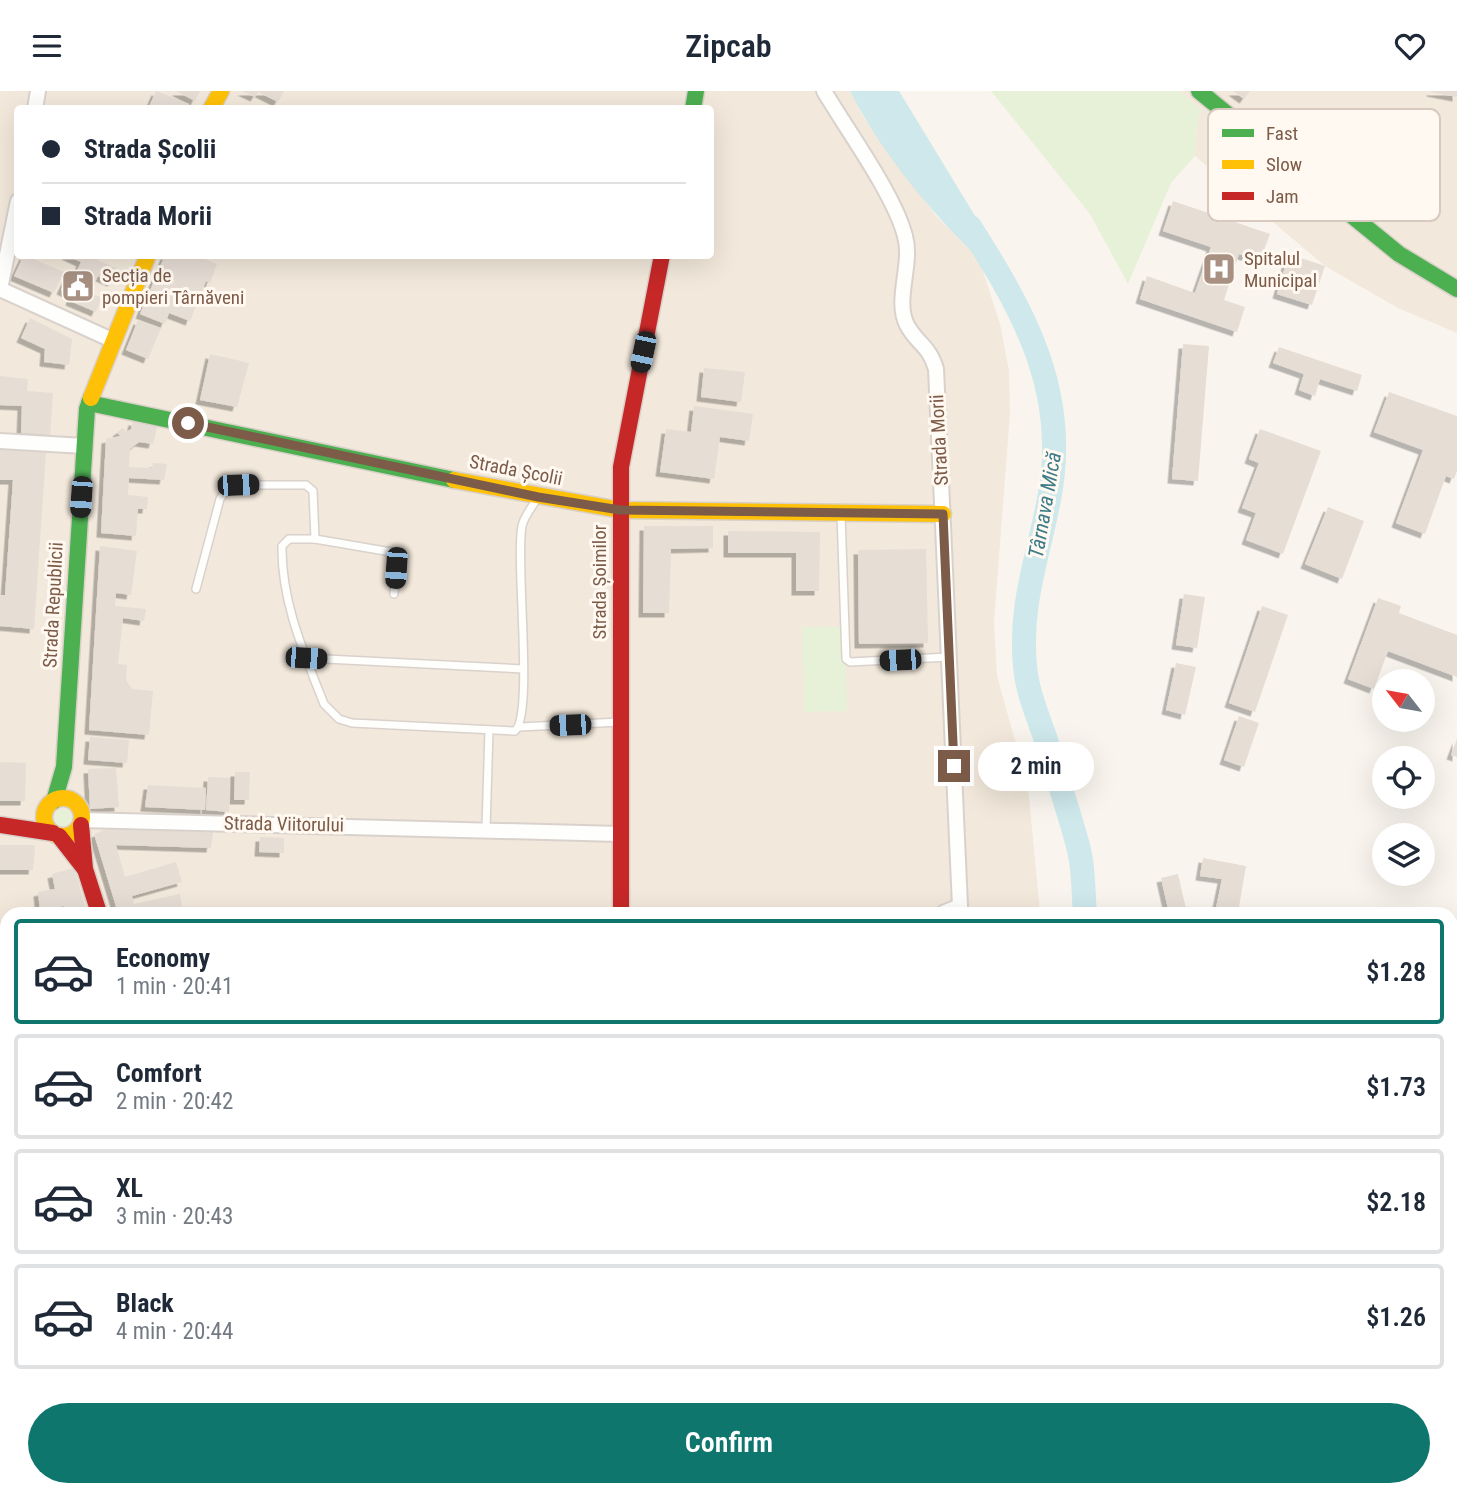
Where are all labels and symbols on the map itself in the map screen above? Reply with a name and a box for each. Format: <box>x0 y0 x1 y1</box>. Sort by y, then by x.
legend <box>1208 109 1440 221</box>
text: Fast <box>1266 122 1298 145</box>
text: Slow <box>1266 153 1302 176</box>
text: Jam <box>1266 185 1299 208</box>
place label: Spitalul Municipal <box>1244 247 1317 292</box>
hospital icon: Spitalul Municipal <box>1200 250 1238 288</box>
place label: Secția de pompieri Târnăveni <box>102 264 244 309</box>
public building icon: Secția de pompieri Târnăveni <box>59 267 97 305</box>
car <box>629 329 658 375</box>
street label: Strada Morii <box>925 394 953 486</box>
route start <box>172 407 204 439</box>
street label: Strada Școlii <box>468 450 564 490</box>
water label: Târnava Mică <box>1024 450 1066 560</box>
car <box>217 474 260 496</box>
car <box>70 475 93 519</box>
street label: Strada Șoimilor <box>588 524 611 639</box>
street label: Strada Republicii <box>38 541 68 669</box>
car <box>385 546 408 590</box>
car <box>285 646 328 670</box>
car <box>879 648 922 672</box>
north arrow <box>1372 669 1435 731</box>
car <box>549 714 592 736</box>
callout: 2 min <box>978 741 1094 791</box>
route end <box>938 750 970 782</box>
street label: Strada Viitorului <box>224 811 344 837</box>

